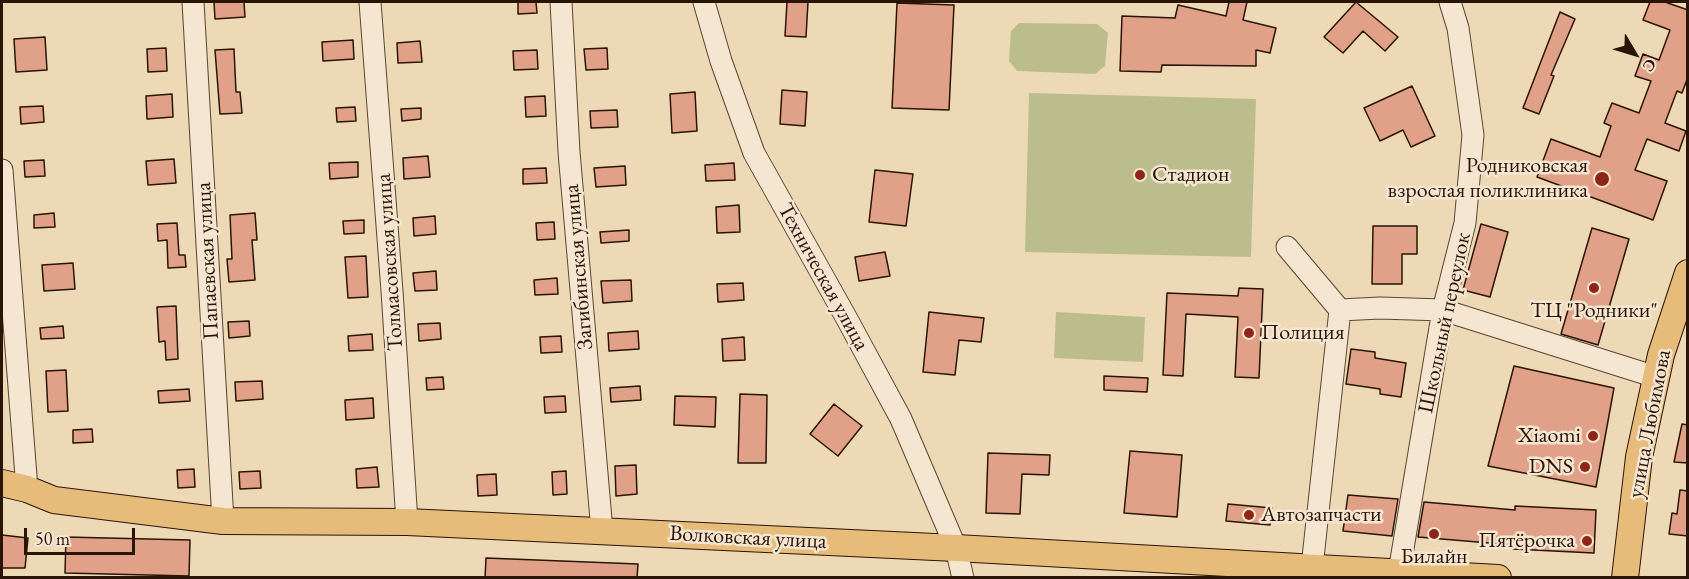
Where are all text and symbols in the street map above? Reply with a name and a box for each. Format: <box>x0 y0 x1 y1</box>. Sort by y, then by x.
north arrow <box>1605 24 1665 84</box>
text: С <box>1638 54 1661 76</box>
place label: Родниковская взрослая поликлиника <box>1388 153 1588 204</box>
place label: Стадион <box>1152 162 1229 188</box>
marker: Стадион <box>1133 168 1147 182</box>
marker: Родниковская взрослая поликлиника <box>1593 170 1611 188</box>
street label: Толмасовская улица <box>371 172 409 352</box>
street label: Папаевская улица <box>191 181 225 341</box>
street label: Загибинская улица <box>559 183 599 351</box>
street label: Техническая улица <box>772 199 874 355</box>
street label: Школьный переулок <box>1413 230 1477 416</box>
marker: ТЦ "Родники" <box>1587 281 1601 295</box>
place label: ТЦ "Родники" <box>1530 298 1658 324</box>
place label: Полиция <box>1261 320 1345 346</box>
marker: Полиция <box>1242 326 1256 340</box>
street label: улица Любимова <box>1623 348 1677 500</box>
place label: Xiaomi <box>1518 423 1581 449</box>
marker: Xiaomi <box>1586 429 1600 443</box>
place label: DNS <box>1529 454 1573 480</box>
marker: DNS <box>1578 460 1592 474</box>
place label: Автозапчасти <box>1261 502 1382 528</box>
marker: Автозапчасти <box>1242 508 1256 522</box>
scale bar <box>27 516 138 554</box>
street label: Волковская улица <box>669 521 827 555</box>
text: 50 m <box>35 527 70 550</box>
marker: Билайн <box>1427 527 1441 541</box>
place label: Пятёрочка <box>1478 528 1575 554</box>
marker: Пятёрочка <box>1580 534 1594 548</box>
place label: Билайн <box>1401 544 1467 570</box>

